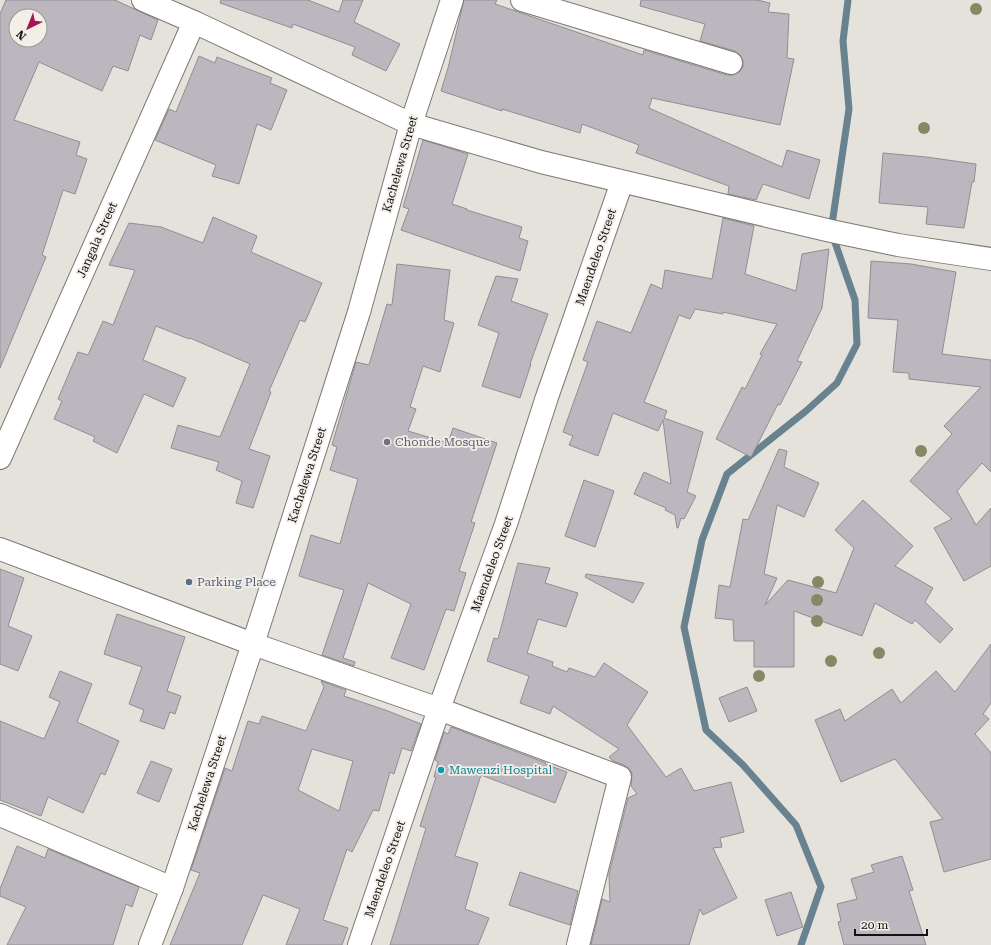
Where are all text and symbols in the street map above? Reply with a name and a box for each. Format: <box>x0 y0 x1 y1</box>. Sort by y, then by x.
north arrow <box>8 8 48 48</box>
text: N <box>14 27 29 43</box>
street label: Kachelewa Street <box>380 114 421 214</box>
street label: Jangala Street <box>74 199 120 280</box>
street label: Maendeleo Street <box>573 206 619 307</box>
street label: Kachelewa Street <box>285 425 329 525</box>
place label: Chonde Mosque <box>395 435 490 449</box>
marker: Chonde Mosque <box>382 437 392 447</box>
street label: Maendeleo Street <box>468 513 516 614</box>
place label: Parking Place <box>197 575 276 589</box>
marker: Parking Place <box>184 577 194 587</box>
street label: Kachelewa Street <box>185 733 229 833</box>
place label: Mawenzi Hospital <box>449 763 553 777</box>
marker: Mawenzi Hospital <box>436 765 446 775</box>
street label: Maendeleo Street <box>362 818 408 919</box>
scale bar <box>855 911 927 937</box>
text: 20 m <box>861 918 888 932</box>

